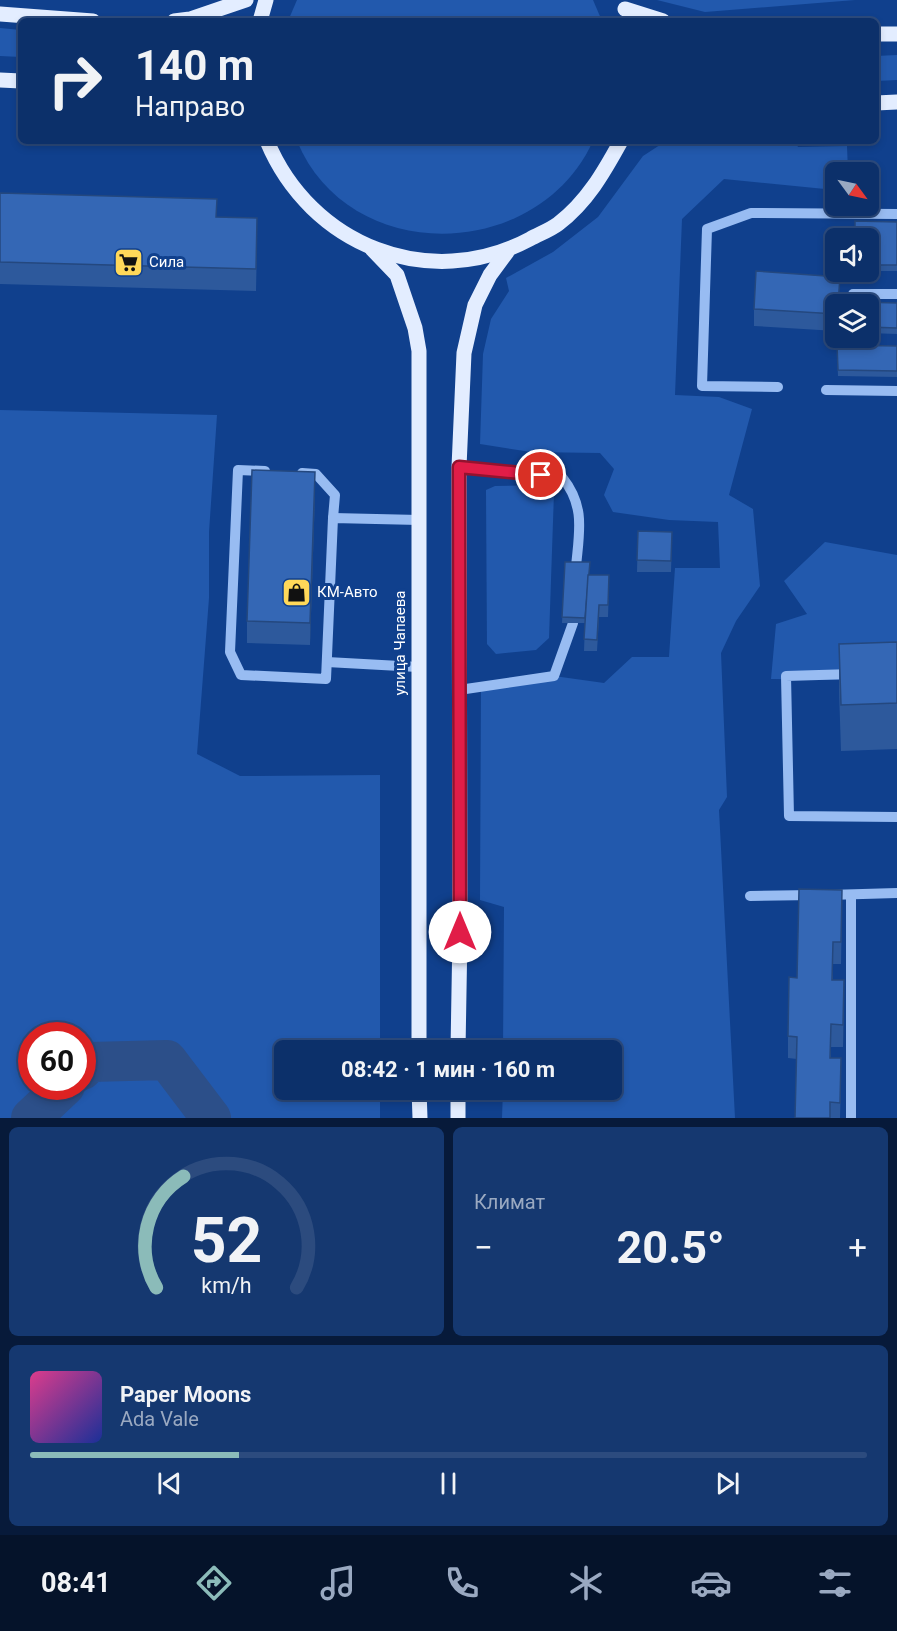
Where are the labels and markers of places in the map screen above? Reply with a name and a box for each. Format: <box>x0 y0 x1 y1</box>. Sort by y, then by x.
supermarket icon: Сила <box>112 246 144 278</box>
place label: Сила <box>149 253 184 271</box>
pin <box>515 449 566 500</box>
shop icon: КМ-Авто <box>280 576 312 608</box>
place label: КМ-Авто <box>317 583 378 601</box>

